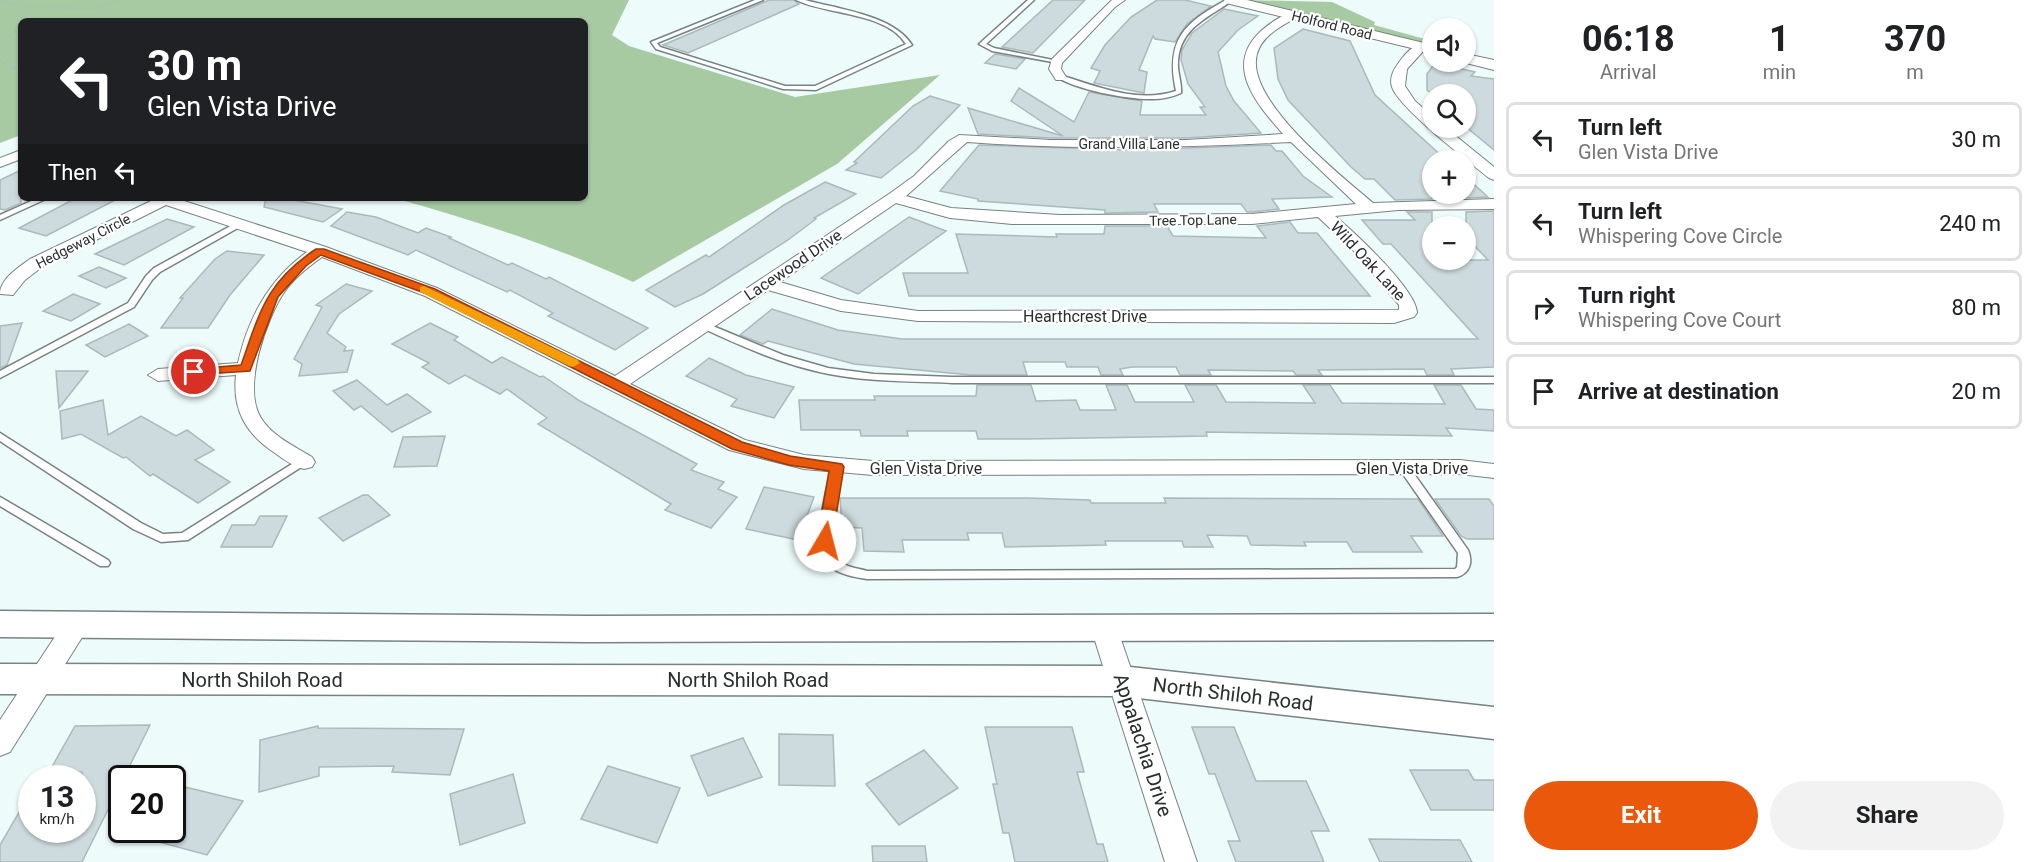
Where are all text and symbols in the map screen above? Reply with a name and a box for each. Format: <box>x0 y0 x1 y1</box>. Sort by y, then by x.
street label: Holford Road <box>1290 7 1374 43</box>
map controls <box>1422 18 1476 270</box>
button: sound <box>1422 18 1476 72</box>
text: 06:18 <box>1582 18 1675 60</box>
text: 1 <box>1769 18 1790 60</box>
text: 370 <box>1884 18 1946 60</box>
text: 30 m <box>147 41 242 90</box>
icon: left <box>48 42 126 120</box>
text: Arrival <box>1600 60 1657 84</box>
text: min <box>1763 60 1796 84</box>
text: m <box>1906 60 1924 84</box>
button: search <box>1422 84 1476 138</box>
text: Glen Vista Drive <box>147 91 336 123</box>
text: Turn left <box>1578 115 1662 140</box>
icon: left <box>1527 123 1560 156</box>
text: 30 m <box>1952 127 2001 152</box>
street label: Grand Villa Lane <box>1078 136 1180 152</box>
text: Glen Vista Drive <box>1578 140 1718 164</box>
button: + <box>1422 150 1476 204</box>
icon: left <box>109 156 142 189</box>
text: Then <box>48 160 97 185</box>
text: Turn left <box>1578 199 1662 224</box>
icon: left <box>1527 207 1560 240</box>
street label: Hedgeway Circle <box>33 210 133 272</box>
street label: Tree Top Lane <box>1149 211 1237 229</box>
text: 240 m <box>1939 211 2001 236</box>
button: − <box>1422 216 1476 270</box>
street label: Wild Oak Lane <box>1326 217 1410 305</box>
text: Whispering Cove Circle <box>1578 224 1782 248</box>
street label: Lacewood Drive <box>741 225 845 305</box>
text: Turn right <box>1578 283 1675 308</box>
icon: right <box>1527 291 1560 324</box>
text: 80 m <box>1952 295 2001 320</box>
street label: Hearthcrest Drive <box>1023 307 1147 326</box>
text: Whispering Cove Court <box>1578 308 1781 332</box>
pin <box>168 346 219 397</box>
icon: arrive <box>177 355 210 388</box>
icon: arrive <box>1527 375 1560 408</box>
text: Arrive at destination <box>1578 379 1779 404</box>
text: 20 m <box>1952 379 2001 404</box>
street label: Glen Vista Drive <box>870 459 982 478</box>
street label: Glen Vista Drive <box>1356 459 1468 478</box>
position arrow <box>793 509 857 573</box>
street label: North Shiloh Road <box>181 668 343 692</box>
street label: North Shiloh Road <box>667 668 829 692</box>
street label: Appalachia Drive <box>1109 670 1177 820</box>
street label: North Shiloh Road <box>1151 672 1315 716</box>
speed limit sign: 20 <box>108 765 186 843</box>
text: 13 <box>40 779 74 814</box>
button: Exit <box>1524 781 1758 850</box>
button: Share <box>1770 781 2004 850</box>
text: km/h <box>39 810 75 828</box>

